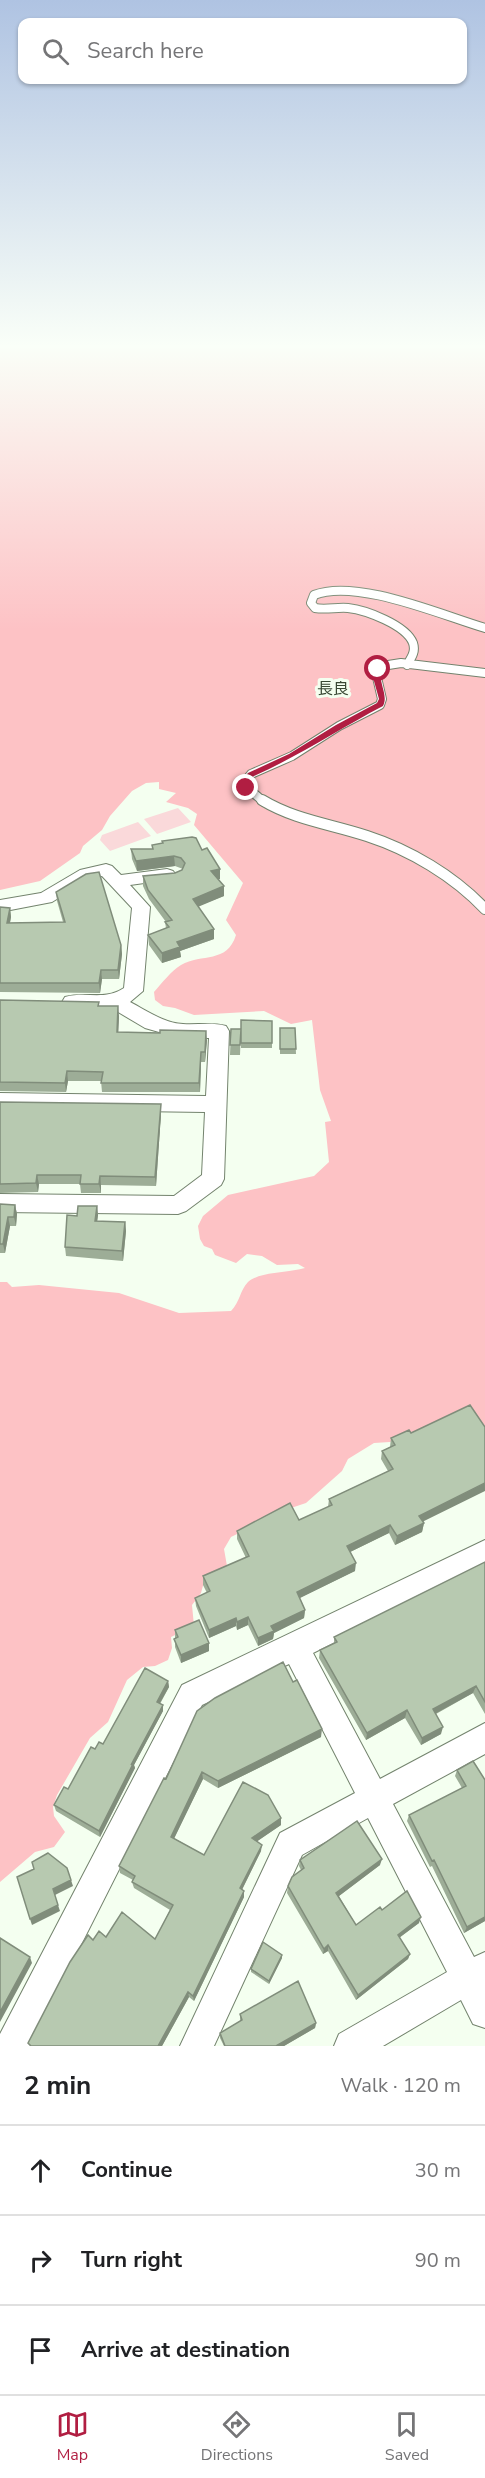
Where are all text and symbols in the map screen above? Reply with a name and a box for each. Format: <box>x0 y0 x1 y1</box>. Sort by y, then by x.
search box <box>18 18 467 84</box>
icon: search <box>39 35 72 68</box>
text: Search here <box>87 36 204 66</box>
route start <box>364 655 390 681</box>
district label: 長良 <box>317 678 349 700</box>
route end <box>232 774 258 800</box>
text: 2 min <box>24 2068 91 2103</box>
text: Walk · 120 m <box>341 2072 461 2099</box>
icon: ahead <box>24 2154 57 2187</box>
text: Continue <box>81 2155 172 2185</box>
text: 30 m <box>415 2157 461 2184</box>
icon: right <box>24 2244 57 2277</box>
text: Turn right <box>81 2245 182 2275</box>
text: 90 m <box>415 2247 461 2274</box>
icon: arrive <box>24 2334 57 2367</box>
text: Arrive at destination <box>81 2335 290 2365</box>
tab: Map <box>56 2408 89 2466</box>
tab: Directions <box>201 2408 273 2466</box>
tab: Saved <box>385 2408 429 2466</box>

